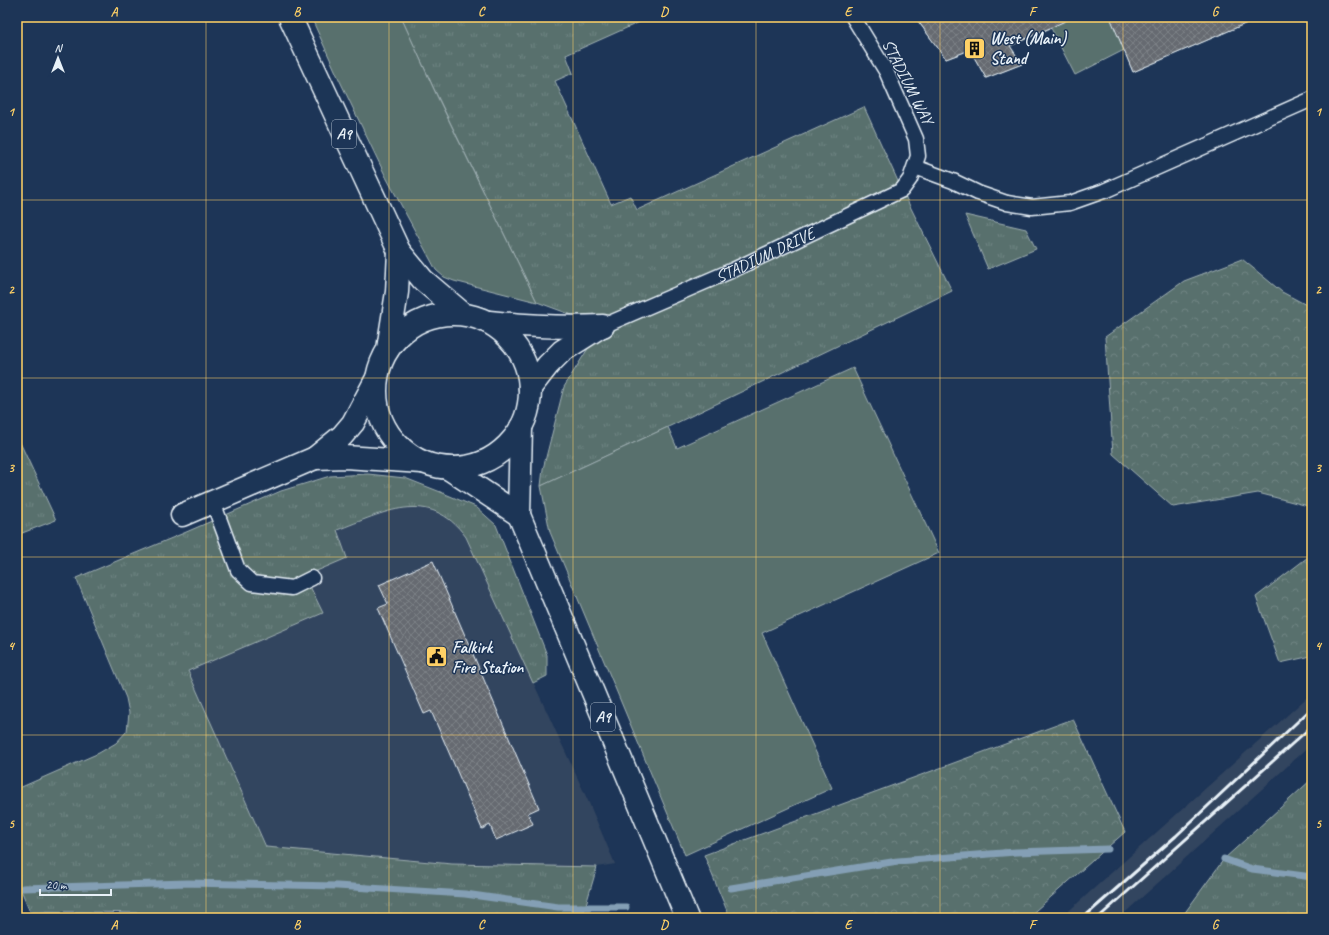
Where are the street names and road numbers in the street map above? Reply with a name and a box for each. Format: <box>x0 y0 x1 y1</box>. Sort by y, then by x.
street label: STADIUM WAY <box>878 36 940 130</box>
road number: A9 <box>332 120 356 148</box>
street label: STADIUM DRIVE <box>712 221 820 287</box>
road number: A9 <box>591 703 615 731</box>

